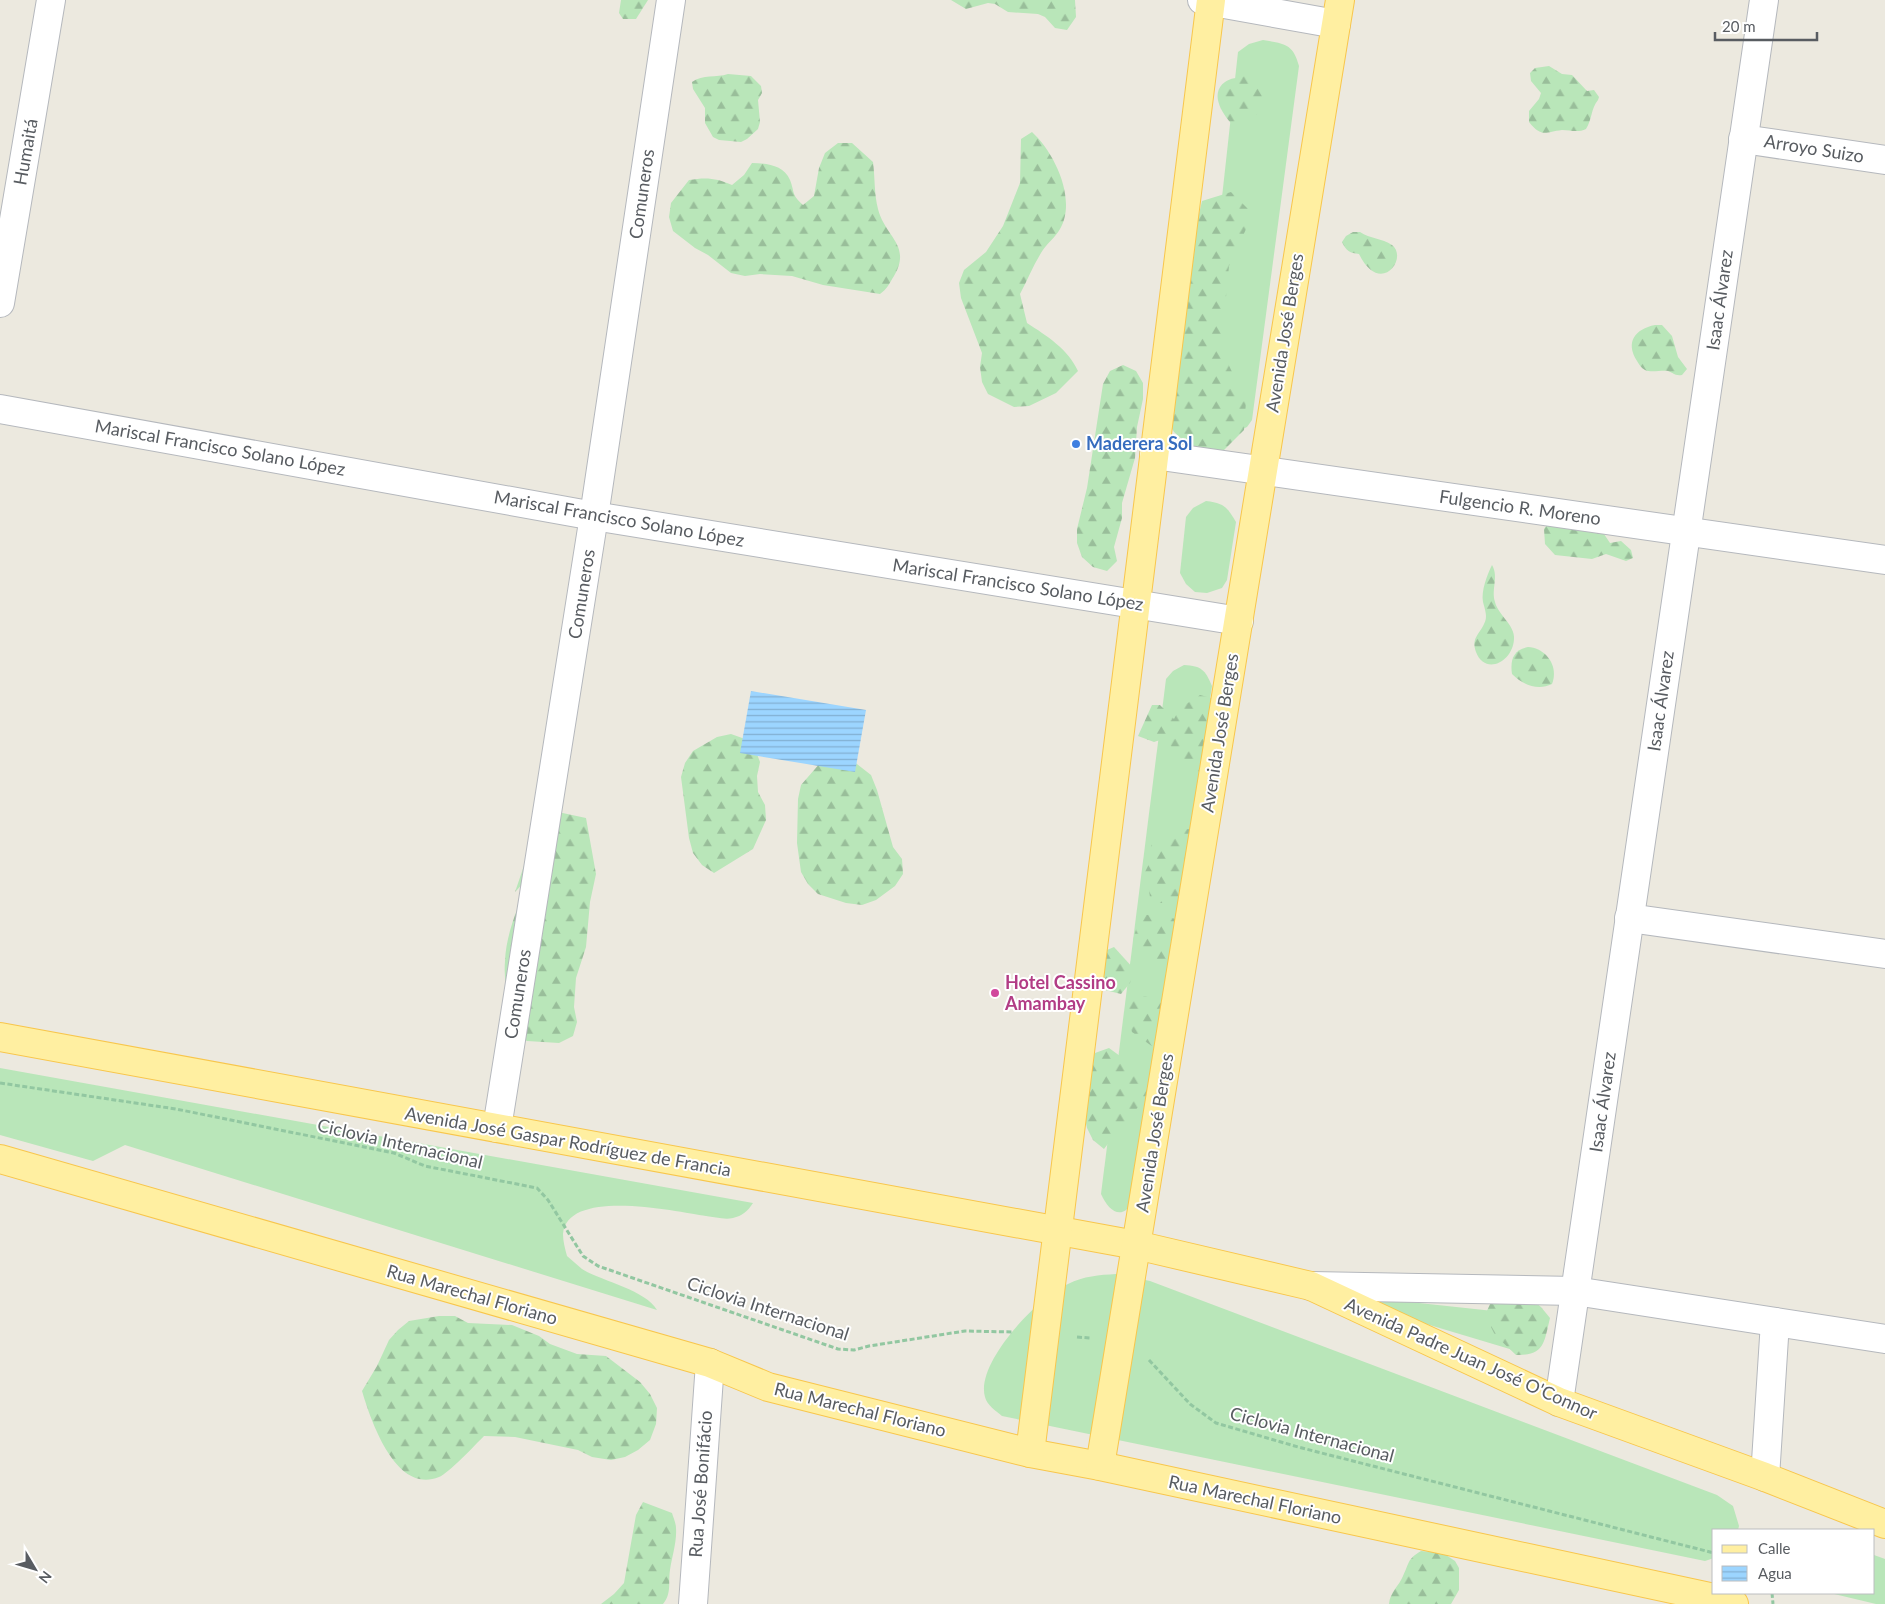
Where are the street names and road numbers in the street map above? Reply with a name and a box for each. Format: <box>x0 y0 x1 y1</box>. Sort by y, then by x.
street label: Humaitá <box>8 117 42 187</box>
street label: Arroyo Suizo <box>1763 129 1866 167</box>
street label: Comuneros <box>624 147 658 240</box>
street label: Isaac Álvarez <box>1701 248 1737 352</box>
street label: Avenida José Berges <box>1261 252 1307 414</box>
street label: Mariscal Francisco Solano López <box>93 414 347 480</box>
street label: Mariscal Francisco Solano López <box>492 485 746 551</box>
street label: Fulgencio R. Moreno <box>1438 485 1602 529</box>
street label: Comuneros <box>563 547 599 640</box>
street label: Mariscal Francisco Solano López <box>891 553 1145 615</box>
street label: Isaac Álvarez <box>1642 649 1678 753</box>
street label: Avenida José Berges <box>1196 652 1242 814</box>
street label: Comuneros <box>499 947 535 1040</box>
street label: Isaac Álvarez <box>1584 1050 1620 1154</box>
street label: Avenida José Berges <box>1131 1052 1177 1214</box>
street label: Avenida José Gaspar Rodríguez de Francia <box>403 1101 733 1181</box>
street label: Ciclovia Internacional <box>315 1113 485 1173</box>
street label: Rua Marechal Floriano <box>384 1259 560 1329</box>
street label: Ciclovia Internacional <box>685 1271 852 1345</box>
street label: Avenida Padre Juan José O'Connor <box>1342 1292 1602 1424</box>
street label: Rua Marechal Floriano <box>772 1377 949 1441</box>
street label: Ciclovia Internacional <box>1228 1402 1397 1467</box>
street label: Rua José Bonifácio <box>684 1409 716 1558</box>
street label: Rua Marechal Floriano <box>1167 1470 1344 1528</box>

